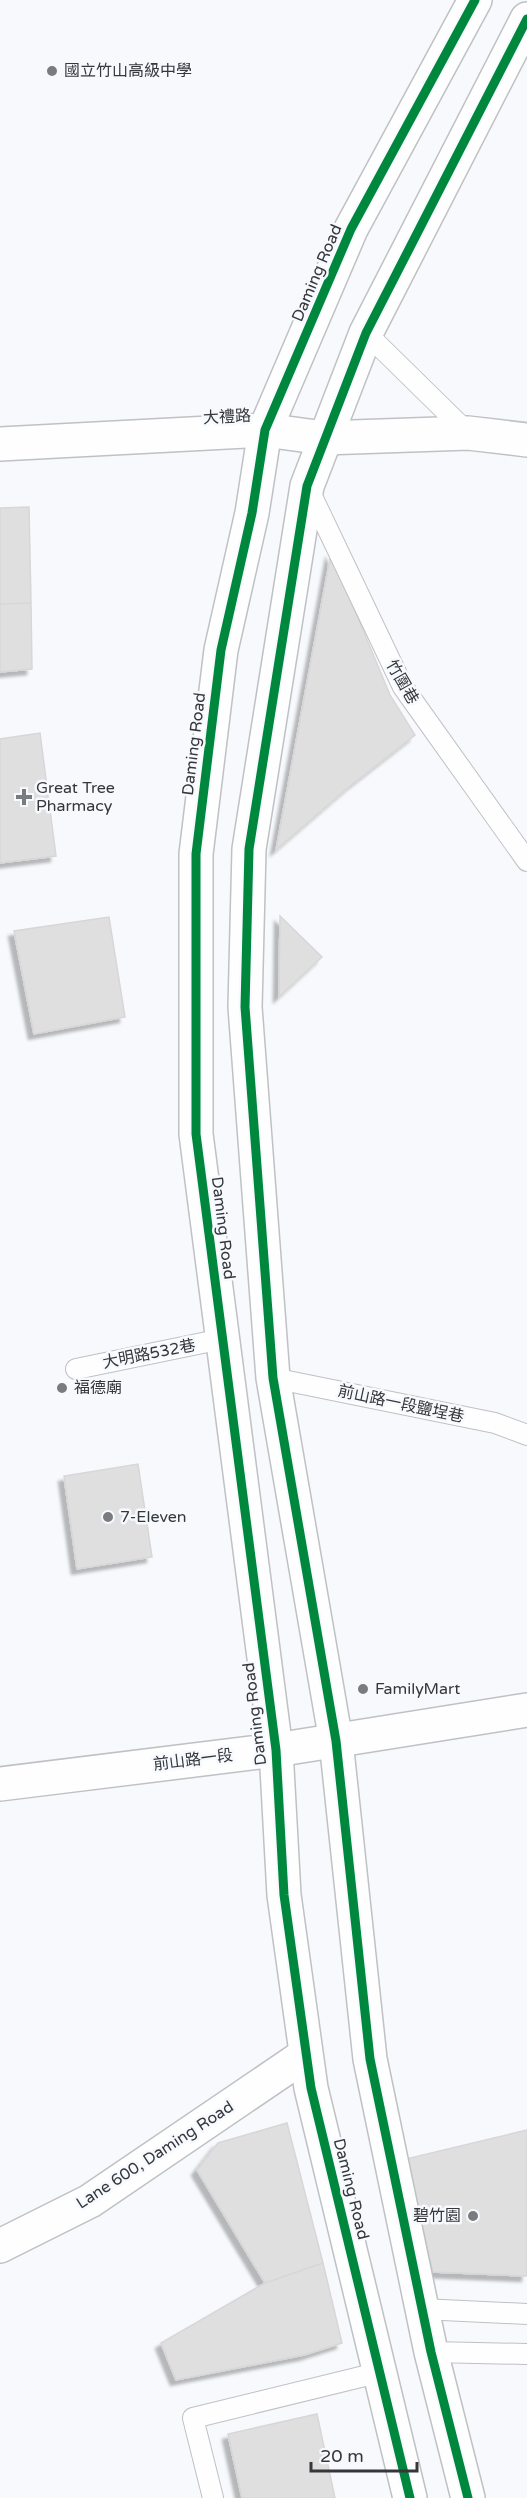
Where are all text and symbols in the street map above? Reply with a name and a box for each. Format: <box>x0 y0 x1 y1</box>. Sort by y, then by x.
place label: 國立竹山高級中學 <box>64 61 192 81</box>
marker: 國立竹山高級中學 <box>45 64 59 78</box>
street label: Daming Road <box>288 221 346 325</box>
street label: 大禮路 <box>203 406 251 428</box>
street label: 竹圍巷 <box>381 656 423 708</box>
street label: Daming Road <box>178 691 210 797</box>
place label: Great Tree Pharmacy <box>36 778 115 816</box>
marker: Great Tree Pharmacy <box>17 790 31 804</box>
street label: Daming Road <box>207 1175 239 1281</box>
street label: 大明路532巷 <box>101 1335 197 1373</box>
place label: 福德廟 <box>74 1378 122 1398</box>
marker: 福德廟 <box>55 1381 69 1395</box>
street label: 前山路一段鹽埕巷 <box>336 1381 466 1427</box>
place label: 7-Eleven <box>120 1507 187 1527</box>
marker: 7-Eleven <box>101 1510 115 1524</box>
street label: Daming Road <box>239 1661 271 1767</box>
place label: FamilyMart <box>375 1679 460 1699</box>
marker: FamilyMart <box>356 1682 370 1696</box>
street label: 前山路一段 <box>152 1745 234 1775</box>
street label: Lane 600, Daming Road <box>73 2097 237 2213</box>
street label: Daming Road <box>329 2136 373 2242</box>
place label: 碧竹園 <box>413 2206 461 2226</box>
marker: 碧竹園 <box>466 2209 480 2223</box>
scale bar <box>311 2435 418 2473</box>
text: 20 m <box>320 2445 364 2467</box>

